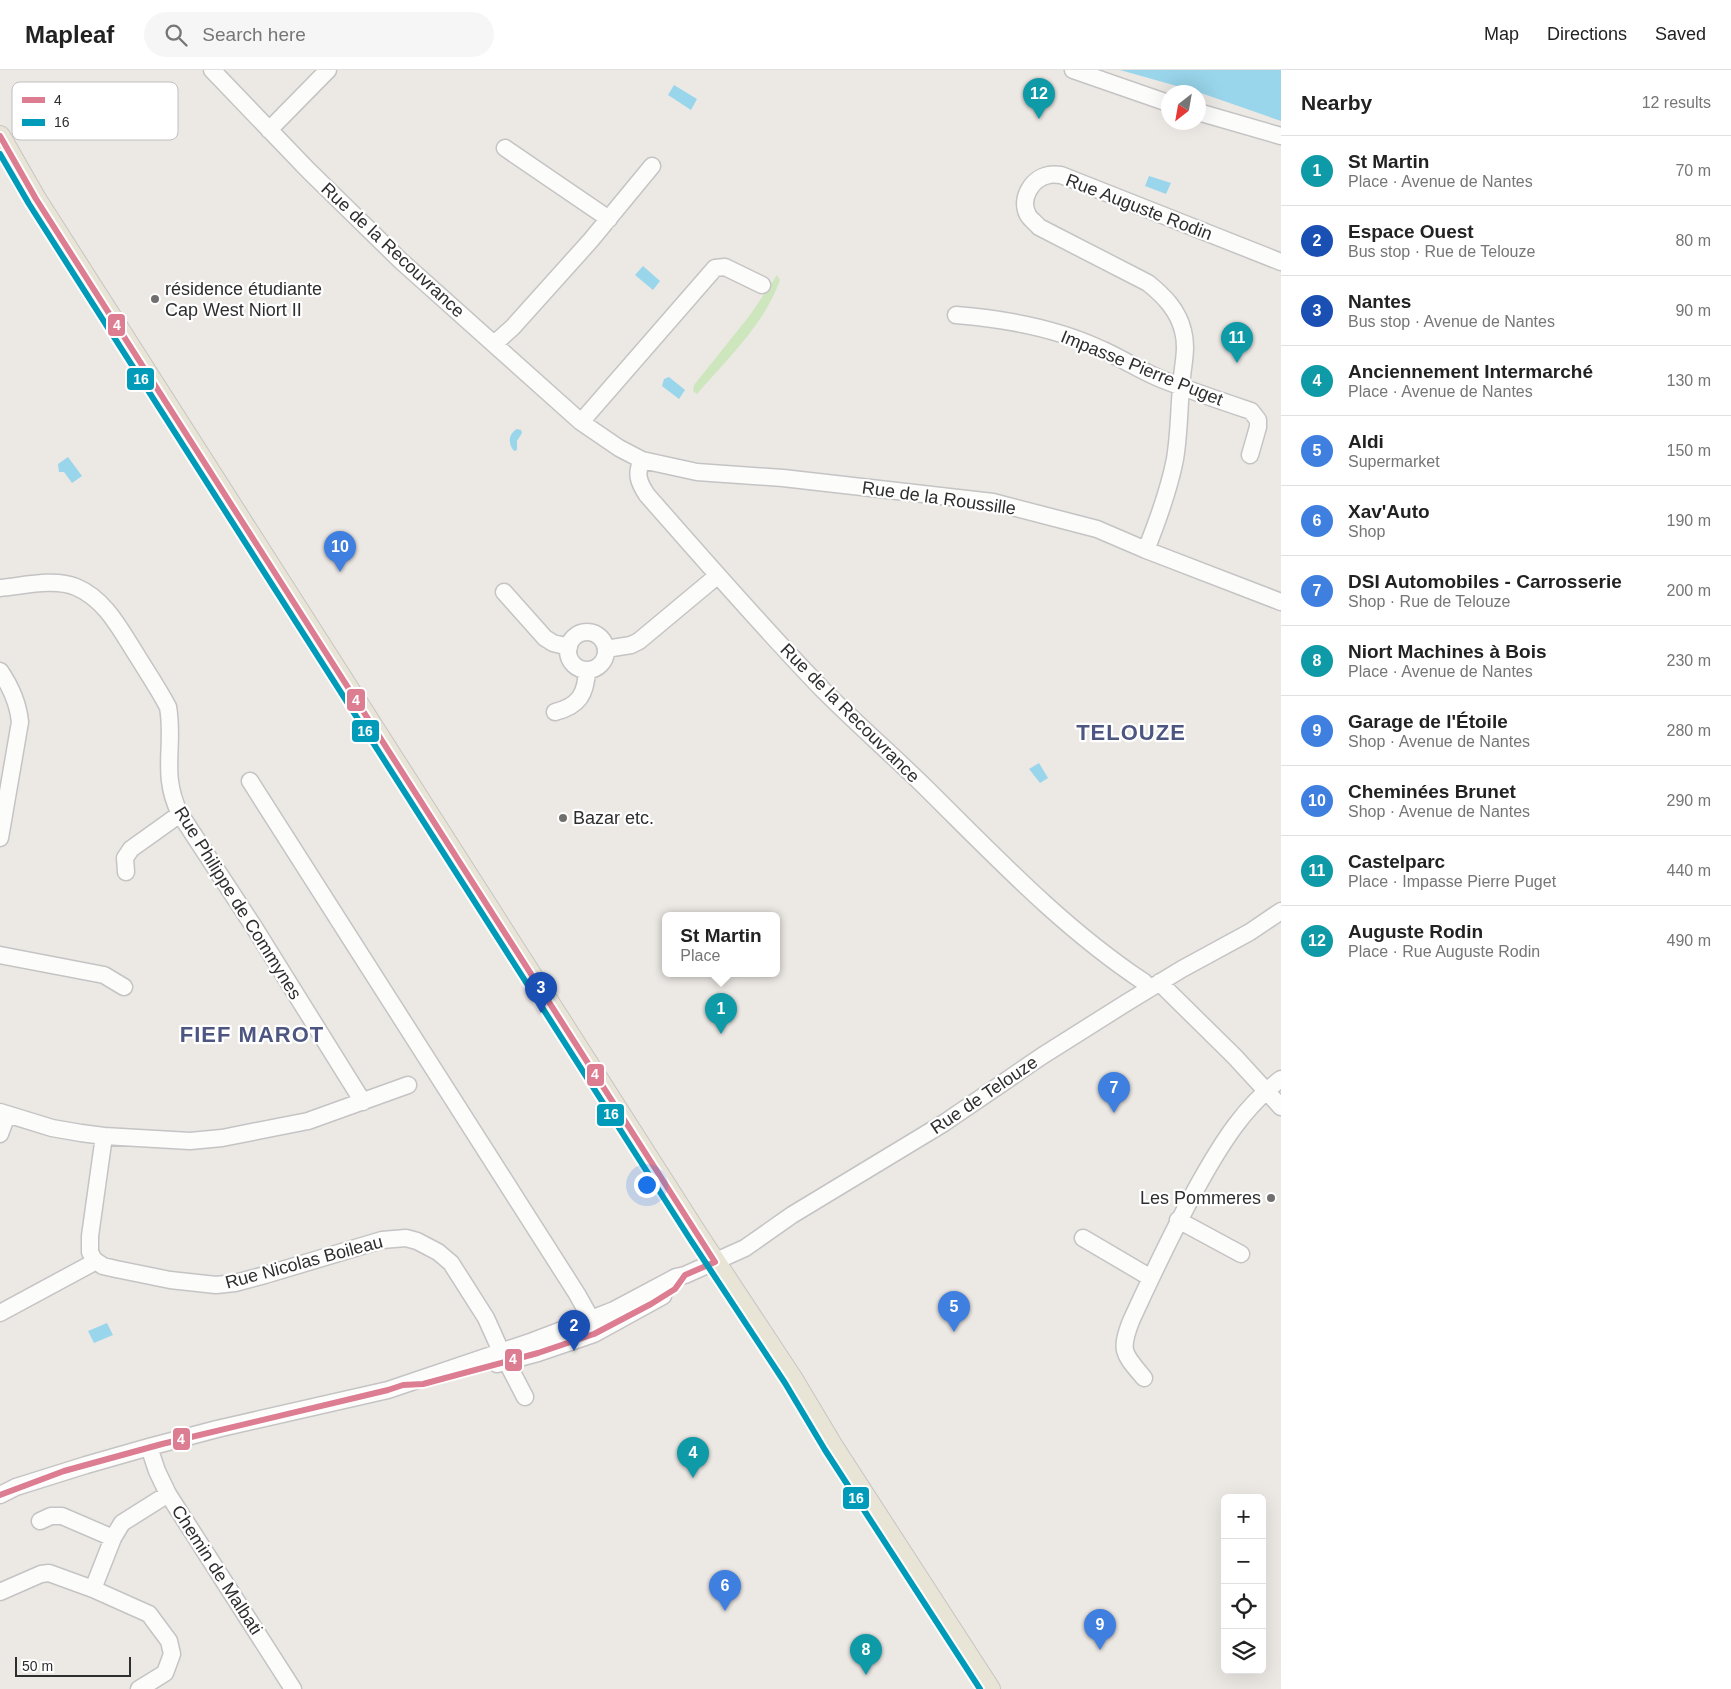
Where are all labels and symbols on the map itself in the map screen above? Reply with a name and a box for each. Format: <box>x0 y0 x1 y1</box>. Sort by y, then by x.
pin: 12 <box>1023 78 1055 119</box>
legend <box>12 82 178 140</box>
north arrow <box>1161 85 1206 130</box>
text: 4 <box>54 92 62 108</box>
text: 16 <box>54 114 70 130</box>
street label: Rue Auguste Rodin <box>1063 170 1215 244</box>
street label: Rue de la Recouvrance <box>317 179 469 321</box>
place label: résidence étudiante Cap West Niort II <box>165 279 322 320</box>
marker: résidence étudiante Cap West Niort II <box>149 293 161 305</box>
line badge: 4 <box>107 313 126 337</box>
text: 4 <box>113 317 121 333</box>
pin: 11 <box>1221 322 1253 363</box>
street label: Impasse Pierre Puget <box>1058 326 1226 410</box>
line badge: 16 <box>126 367 155 391</box>
text: 16 <box>133 371 149 387</box>
street label: Rue de la Roussille <box>861 477 1017 519</box>
pin: 10 <box>324 531 356 572</box>
street label: Rue de la Recouvrance <box>776 639 924 787</box>
line badge: 4 <box>346 688 366 712</box>
text: 4 <box>352 692 360 708</box>
line badge: 16 <box>351 719 380 743</box>
district label: TELOUZE <box>1076 720 1186 745</box>
text: 16 <box>357 723 373 739</box>
street label: Rue Philippe de Commynes <box>170 803 306 1003</box>
place label: Bazar etc. <box>573 808 654 828</box>
marker: Bazar etc. <box>557 812 569 824</box>
pin: 3 <box>525 972 557 1013</box>
pin: 1 <box>705 993 737 1034</box>
district label: FIEF MAROT <box>180 1022 324 1047</box>
street label: Rue de Telouze <box>927 1052 1041 1138</box>
line badge: 4 <box>586 1063 605 1087</box>
text: 4 <box>591 1066 599 1082</box>
pin: 7 <box>1098 1072 1130 1113</box>
line badge: 16 <box>596 1103 625 1127</box>
text: 16 <box>603 1106 619 1122</box>
your location <box>634 1172 660 1198</box>
place label: Les Pommeres <box>1140 1188 1261 1208</box>
marker: Les Pommeres <box>1265 1192 1277 1204</box>
street label: Rue Nicolas Boileau <box>223 1231 385 1293</box>
pin: 5 <box>938 1291 970 1332</box>
pin: 2 <box>558 1310 590 1351</box>
line badge: 4 <box>504 1348 523 1372</box>
text: 4 <box>509 1351 517 1367</box>
line badge: 4 <box>172 1427 191 1451</box>
text: 4 <box>177 1431 185 1447</box>
pin: 4 <box>677 1437 709 1478</box>
line badge: 16 <box>842 1486 870 1510</box>
text: 16 <box>848 1490 864 1506</box>
street label: Chemin de Malbati <box>168 1502 266 1638</box>
pin: 6 <box>709 1570 741 1611</box>
pin: 9 <box>1084 1609 1116 1650</box>
pin: 8 <box>850 1634 882 1675</box>
scale bar <box>15 1654 131 1677</box>

